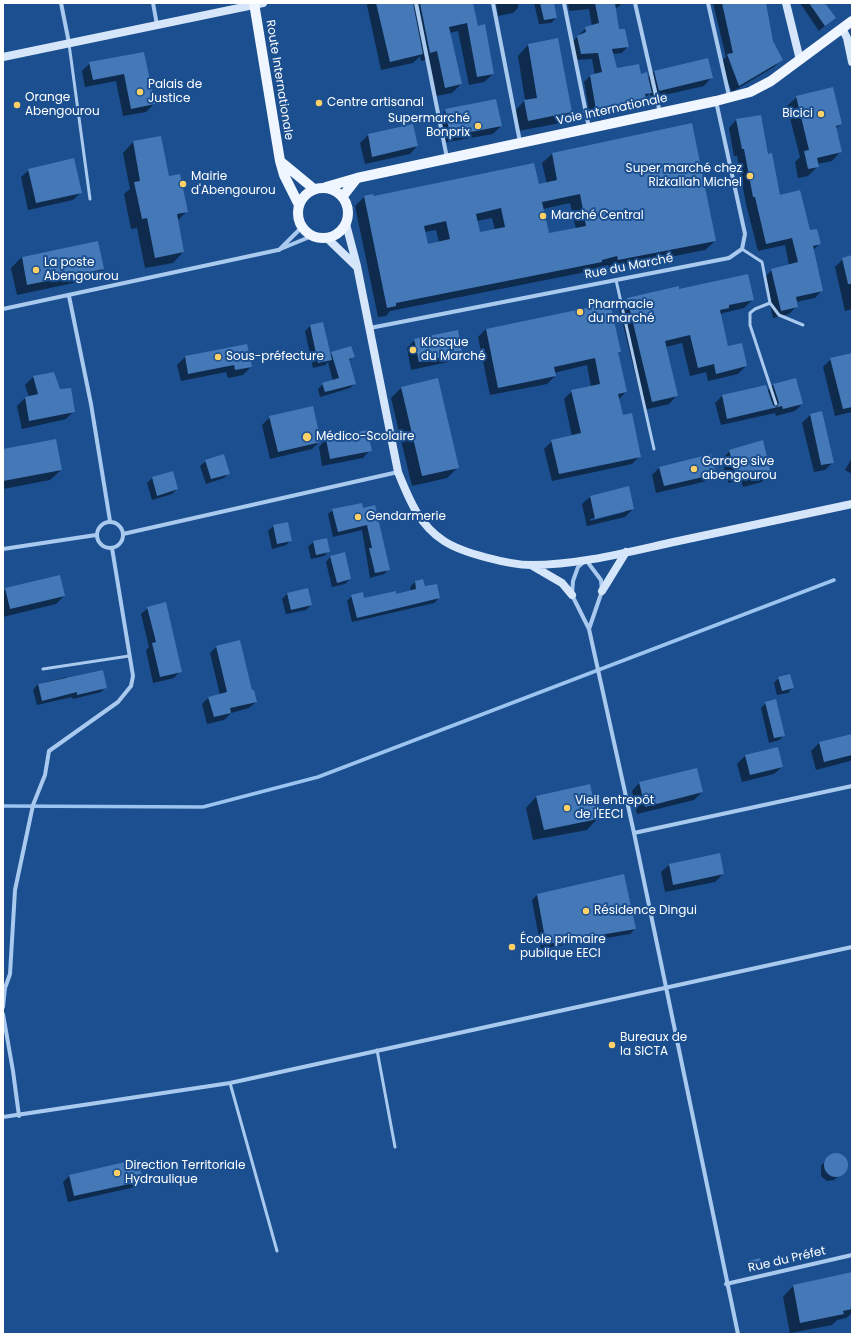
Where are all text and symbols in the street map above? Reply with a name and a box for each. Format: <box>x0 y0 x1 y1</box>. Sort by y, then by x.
street label: Route Internationale <box>262 19 296 141</box>
place label: Palais de Justice <box>148 78 202 106</box>
marker: Palais de Justice <box>135 87 145 97</box>
place label: Orange Abengourou <box>25 91 100 119</box>
street label: Voie Internationale <box>555 91 669 129</box>
place label: Centre artisanal <box>327 96 424 110</box>
marker: Centre artisanal <box>314 98 324 108</box>
marker: Orange Abengourou <box>12 100 22 110</box>
place label: Bicici <box>782 107 813 121</box>
marker: Bicici <box>816 109 826 119</box>
place label: Supermarché Bonprix <box>388 112 470 140</box>
marker: Supermarché Bonprix <box>473 121 483 131</box>
place label: Super marché chez Rizkallah Michel <box>626 162 742 190</box>
place label: Mairie d'Abengourou <box>191 170 276 198</box>
marker: Super marché chez Rizkallah Michel <box>745 171 755 181</box>
marker: Mairie d'Abengourou <box>178 179 188 189</box>
place label: Marché Central <box>551 209 644 223</box>
marker: Marché Central <box>538 211 548 221</box>
street label: Rue du Marché <box>583 251 675 283</box>
place label: La poste Abengourou <box>44 256 119 284</box>
marker: La poste Abengourou <box>31 265 41 275</box>
place label: Pharmacie du marché <box>588 298 654 326</box>
marker: Pharmacie du marché <box>575 307 585 317</box>
place label: Kiosque du Marché <box>421 336 485 364</box>
marker: Kiosque du Marché <box>408 345 418 355</box>
place label: Sous-préfecture <box>226 350 324 364</box>
marker: Sous-préfecture <box>213 352 223 362</box>
place label: Médico-Scolaire <box>316 430 414 444</box>
marker: Médico-Scolaire <box>301 431 313 443</box>
place label: Garage sive abengourou <box>702 455 777 483</box>
marker: Garage sive abengourou <box>689 464 699 474</box>
place label: Gendarmerie <box>366 510 446 524</box>
marker: Gendarmerie <box>353 512 363 522</box>
place label: Vieil entrepôt de l'EECI <box>575 794 654 822</box>
marker: Vieil entrepôt de l'EECI <box>562 803 572 813</box>
place label: Résidence Dingui <box>594 904 697 918</box>
marker: Résidence Dingui <box>581 906 591 916</box>
place label: École primaire publique EECI <box>520 933 606 961</box>
marker: École primaire publique EECI <box>507 942 517 952</box>
place label: Bureaux de la SICTA <box>620 1031 687 1059</box>
marker: Bureaux de la SICTA <box>607 1040 617 1050</box>
place label: Direction Territoriale Hydraulique <box>125 1159 245 1187</box>
marker: Direction Territoriale Hydraulique <box>112 1168 122 1178</box>
street label: Rue du Préfet <box>747 1244 827 1276</box>

